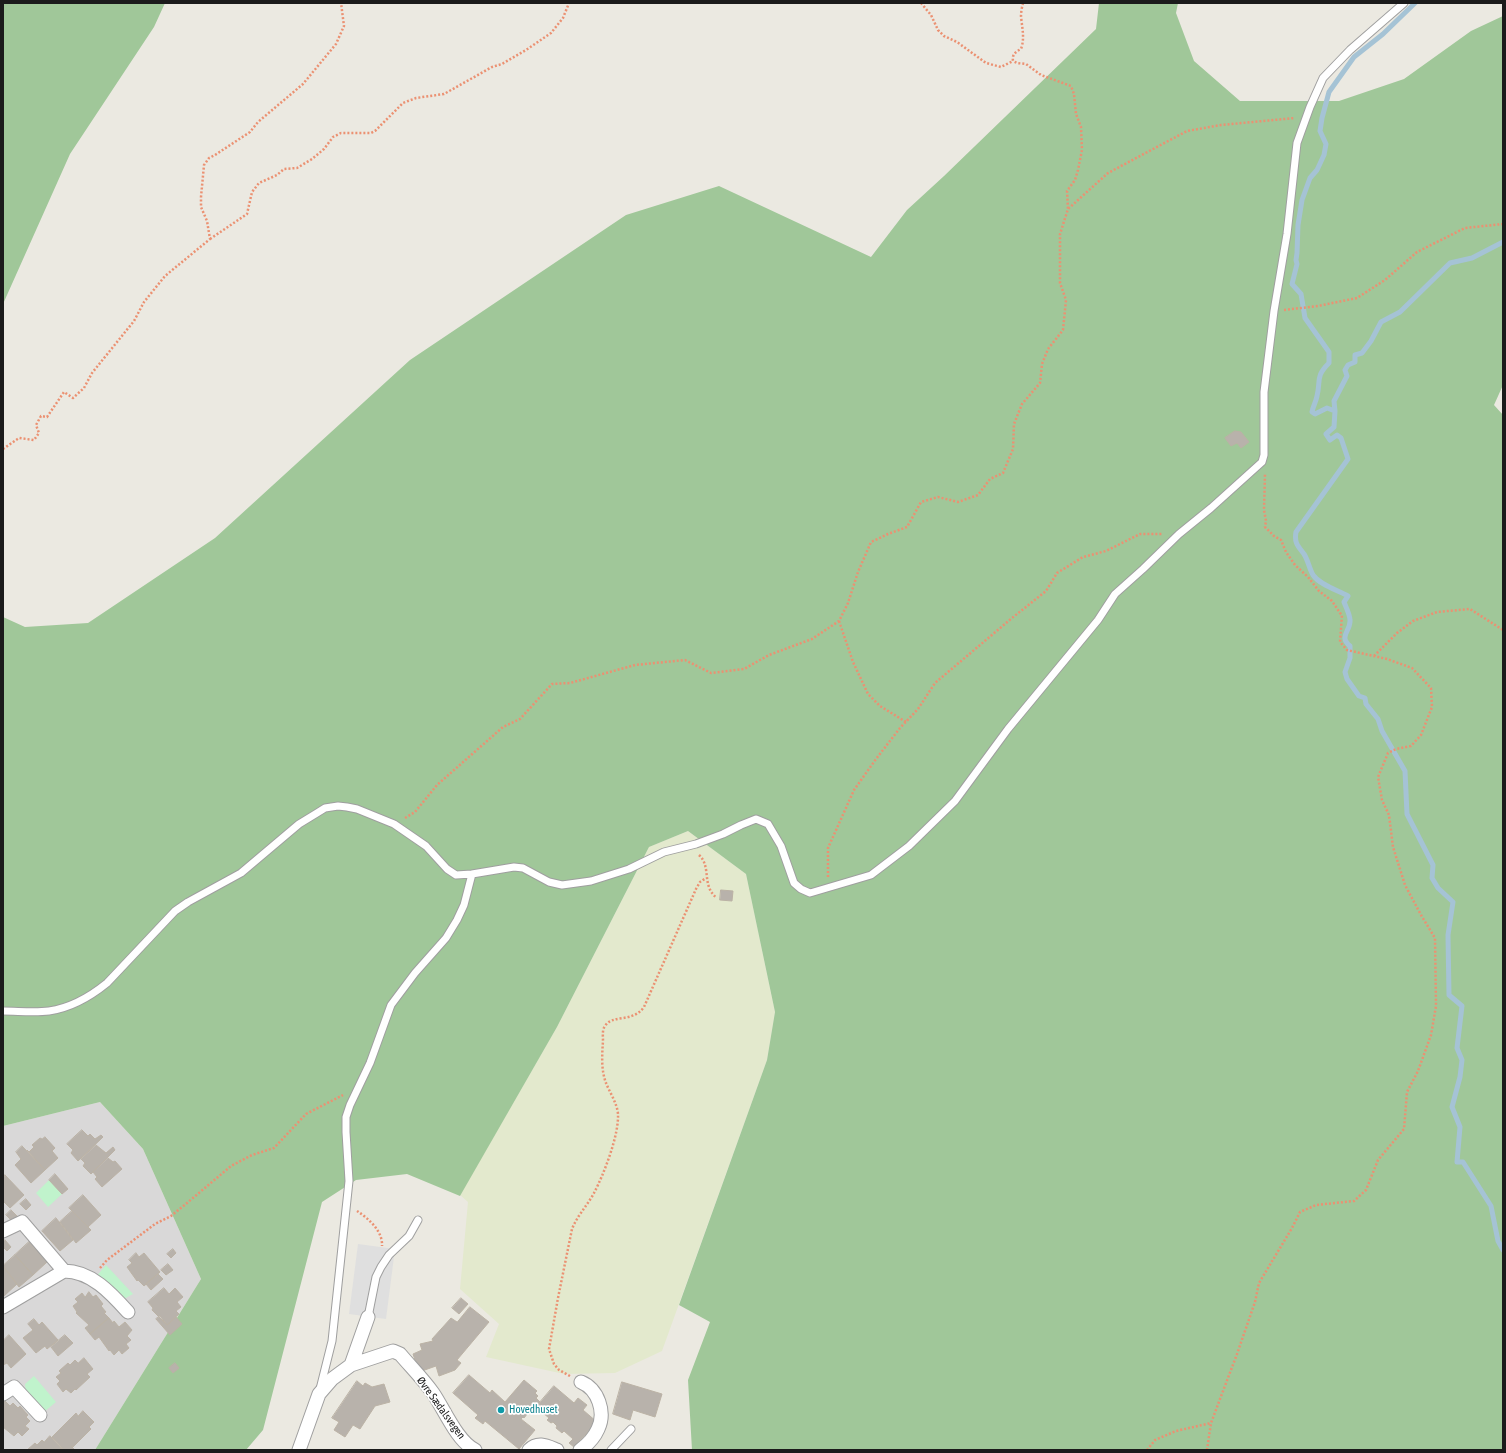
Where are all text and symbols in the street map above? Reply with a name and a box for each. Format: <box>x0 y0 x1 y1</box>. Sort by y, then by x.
street label: Øvre Sædalsvegen <box>414 1374 468 1442</box>
place label: Hovedhuset <box>509 1403 558 1417</box>
marker: Hovedhuset <box>496 1405 506 1415</box>

